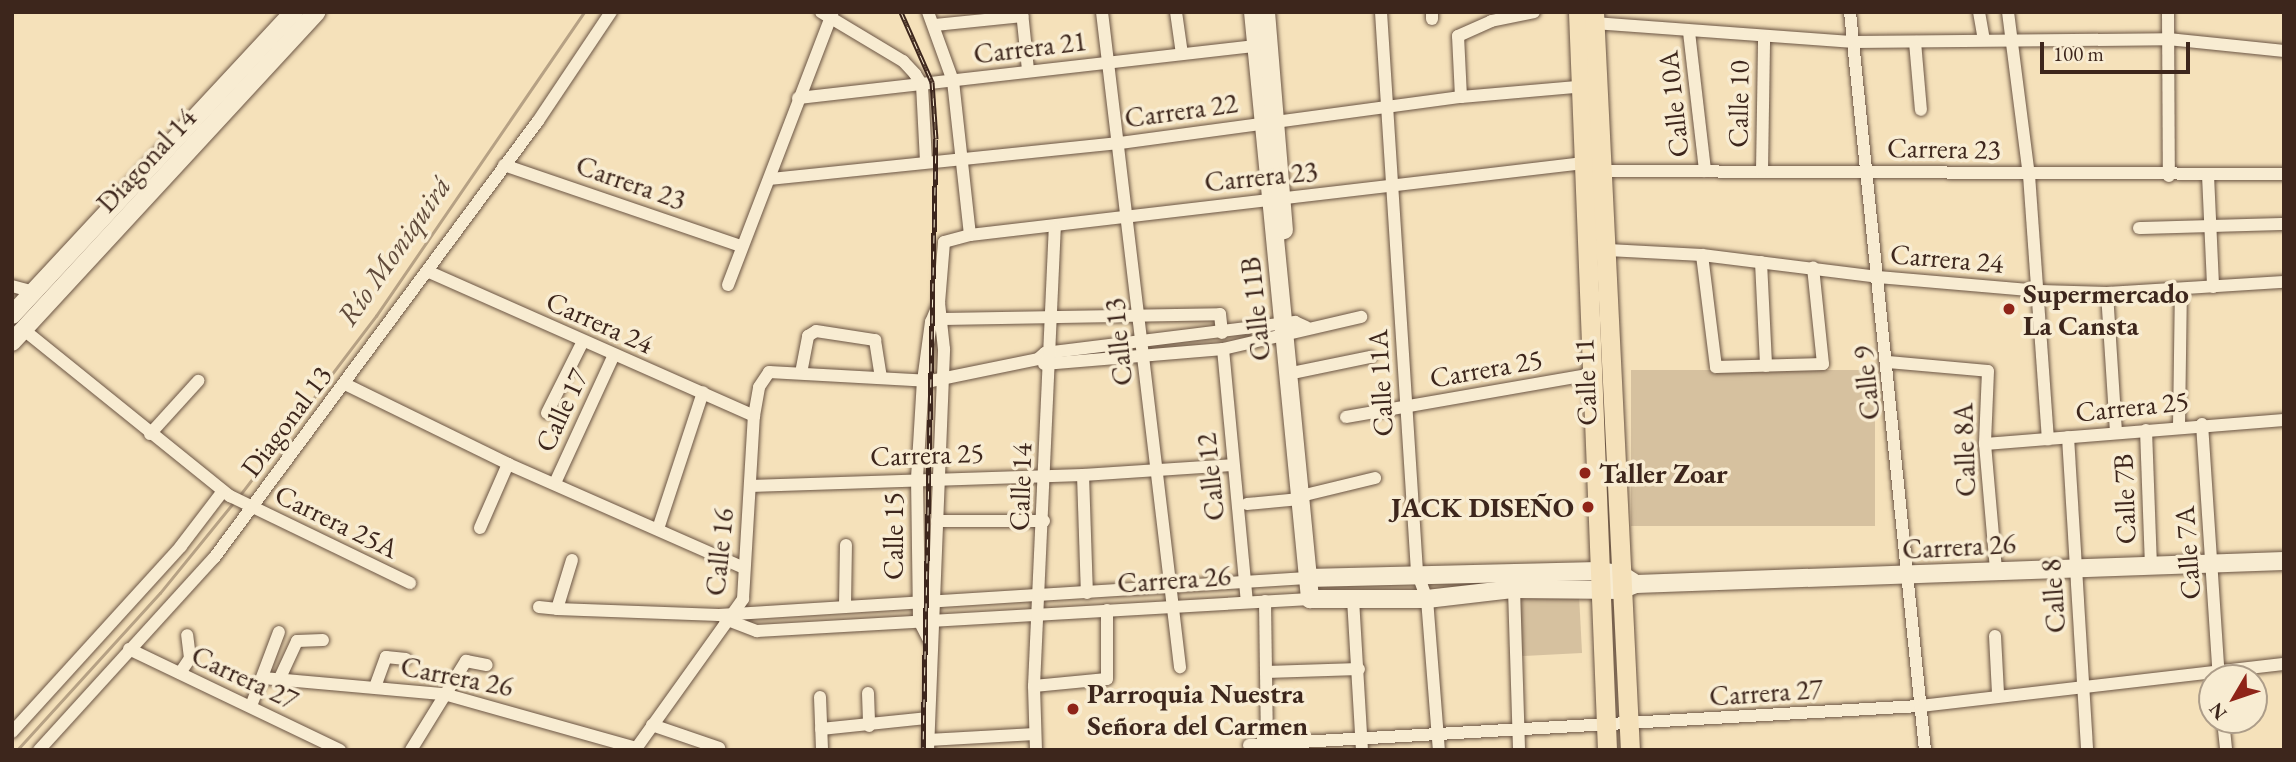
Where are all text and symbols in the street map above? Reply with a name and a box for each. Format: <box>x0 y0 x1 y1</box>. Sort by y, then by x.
street label: Carrera 21 <box>972 23 1088 71</box>
scale bar <box>2044 28 2194 72</box>
text: 100 m <box>2053 40 2104 67</box>
street label: Calle 10A <box>1651 49 1695 159</box>
street label: Calle 10 <box>1720 60 1756 148</box>
street label: Carrera 22 <box>1122 85 1240 135</box>
street label: Diagonal 14 <box>89 101 203 219</box>
street label: Carrera 23 <box>1887 130 2001 166</box>
street label: Carrera 23 <box>572 148 690 216</box>
street label: Carrera 23 <box>1203 153 1319 199</box>
water label: Río Moniquirá <box>329 169 459 333</box>
street label: Carrera 24 <box>1889 236 2005 280</box>
street label: Calle 11B <box>1233 255 1277 363</box>
place label: Supermercado La Cansta <box>2023 276 2189 342</box>
street label: Carrera 24 <box>541 284 659 360</box>
street label: Calle 13 <box>1097 297 1139 387</box>
marker: Supermercado La Cansta <box>2001 301 2017 317</box>
street label: Calle 11A <box>1360 329 1400 437</box>
street label: Calle 11 <box>1567 337 1603 427</box>
street label: Carrera 25 <box>1427 342 1545 394</box>
street label: Calle 9 <box>1845 344 1887 422</box>
street label: Diagonal 13 <box>233 359 339 483</box>
street label: Calle 17 <box>527 363 595 457</box>
street label: Carrera 25 <box>2074 383 2190 429</box>
street label: Calle 8A <box>1946 403 1982 497</box>
street label: Calle 12 <box>1189 432 1231 522</box>
street label: Carrera 25 <box>870 435 984 473</box>
street label: Calle 14 <box>1002 442 1038 532</box>
street label: Calle 7B <box>2106 453 2142 545</box>
place label: Taller Zoar <box>1599 456 1728 490</box>
marker: Taller Zoar <box>1577 465 1593 481</box>
street label: Carrera 25A <box>270 477 404 565</box>
place label: JACK DISEÑO <box>1391 490 1574 524</box>
street label: Calle 15 <box>876 492 910 580</box>
marker: JACK DISEÑO <box>1580 499 1596 515</box>
street label: Calle 7A <box>2167 505 2207 601</box>
street label: Calle 16 <box>698 507 740 597</box>
street label: Carrera 26 <box>1901 526 2017 566</box>
street label: Carrera 26 <box>1116 558 1232 600</box>
street label: Calle 8 <box>2034 558 2072 634</box>
street label: Carrera 27 <box>186 638 304 716</box>
street label: Carrera 26 <box>398 649 516 703</box>
north arrow <box>2198 664 2268 734</box>
street label: Carrera 27 <box>1708 671 1824 713</box>
place label: Parroquia Nuestra Señora del Carmen <box>1087 676 1308 742</box>
text: N <box>2203 697 2232 725</box>
marker: Parroquia Nuestra Señora del Carmen <box>1065 701 1081 717</box>

